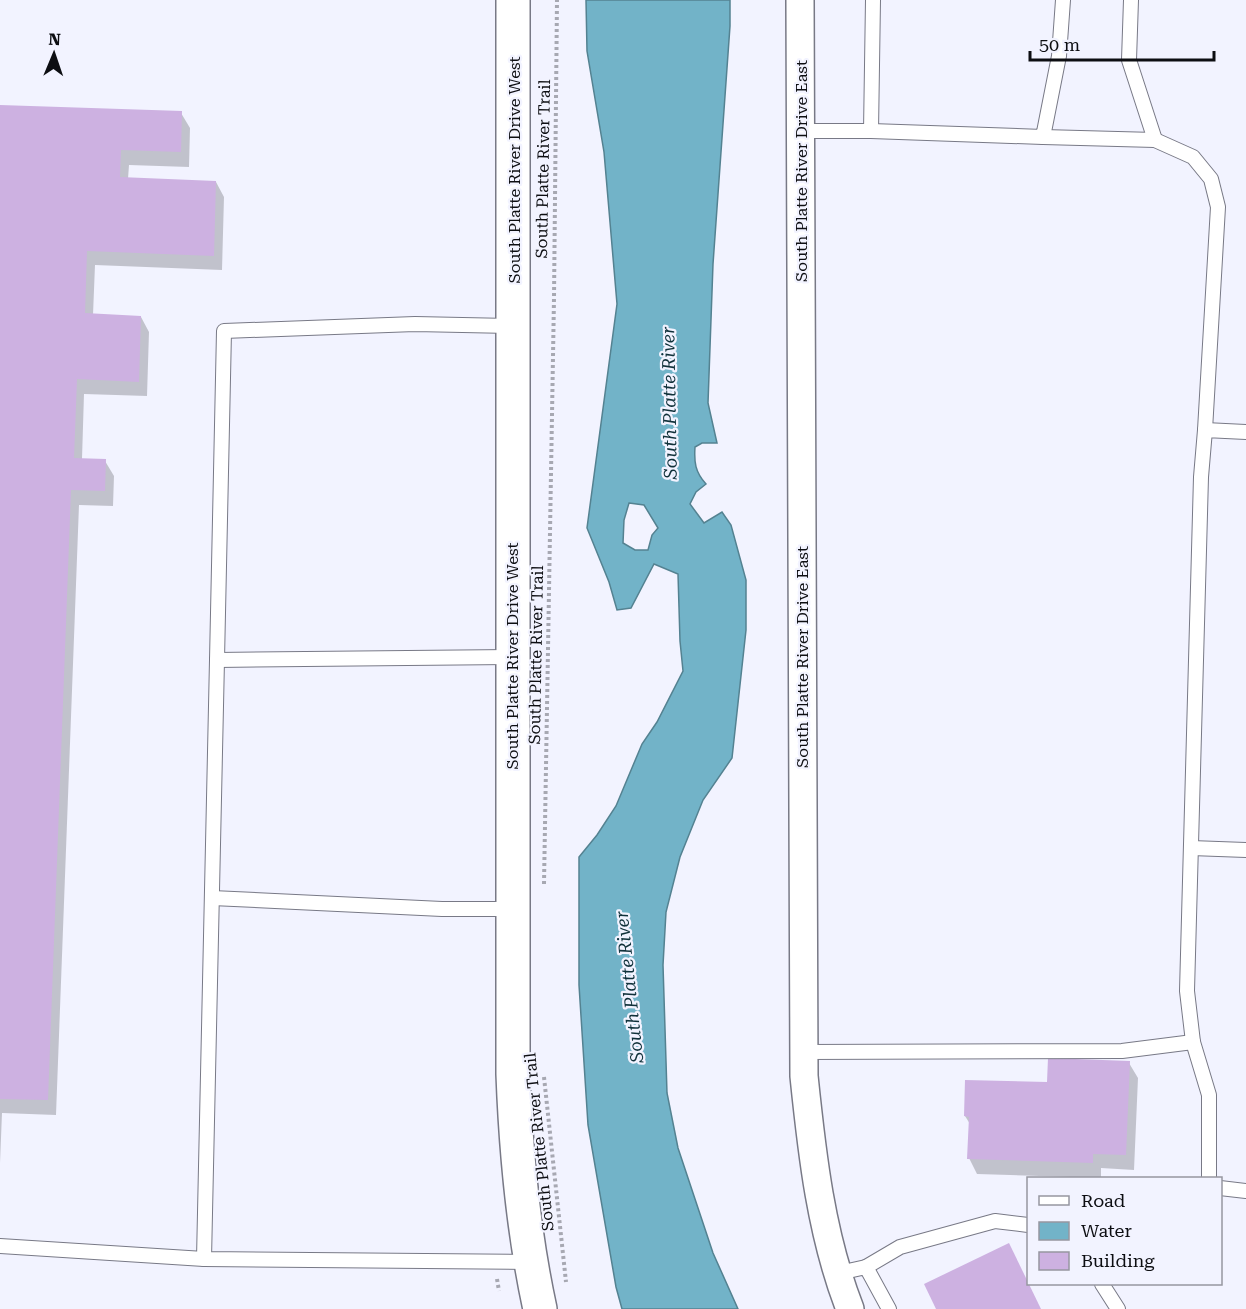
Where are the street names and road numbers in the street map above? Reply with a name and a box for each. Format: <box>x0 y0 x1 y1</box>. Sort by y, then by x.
street label: South Platte River Drive West <box>505 56 524 284</box>
street label: South Platte River Drive East <box>792 60 811 282</box>
street label: South Platte River Trail <box>532 79 554 259</box>
street label: South Platte River Drive West <box>503 542 522 770</box>
street label: South Platte River Drive East <box>793 546 812 768</box>
street label: South Platte River Trail <box>525 565 547 745</box>
street label: South Platte River Trail <box>520 1052 558 1232</box>

